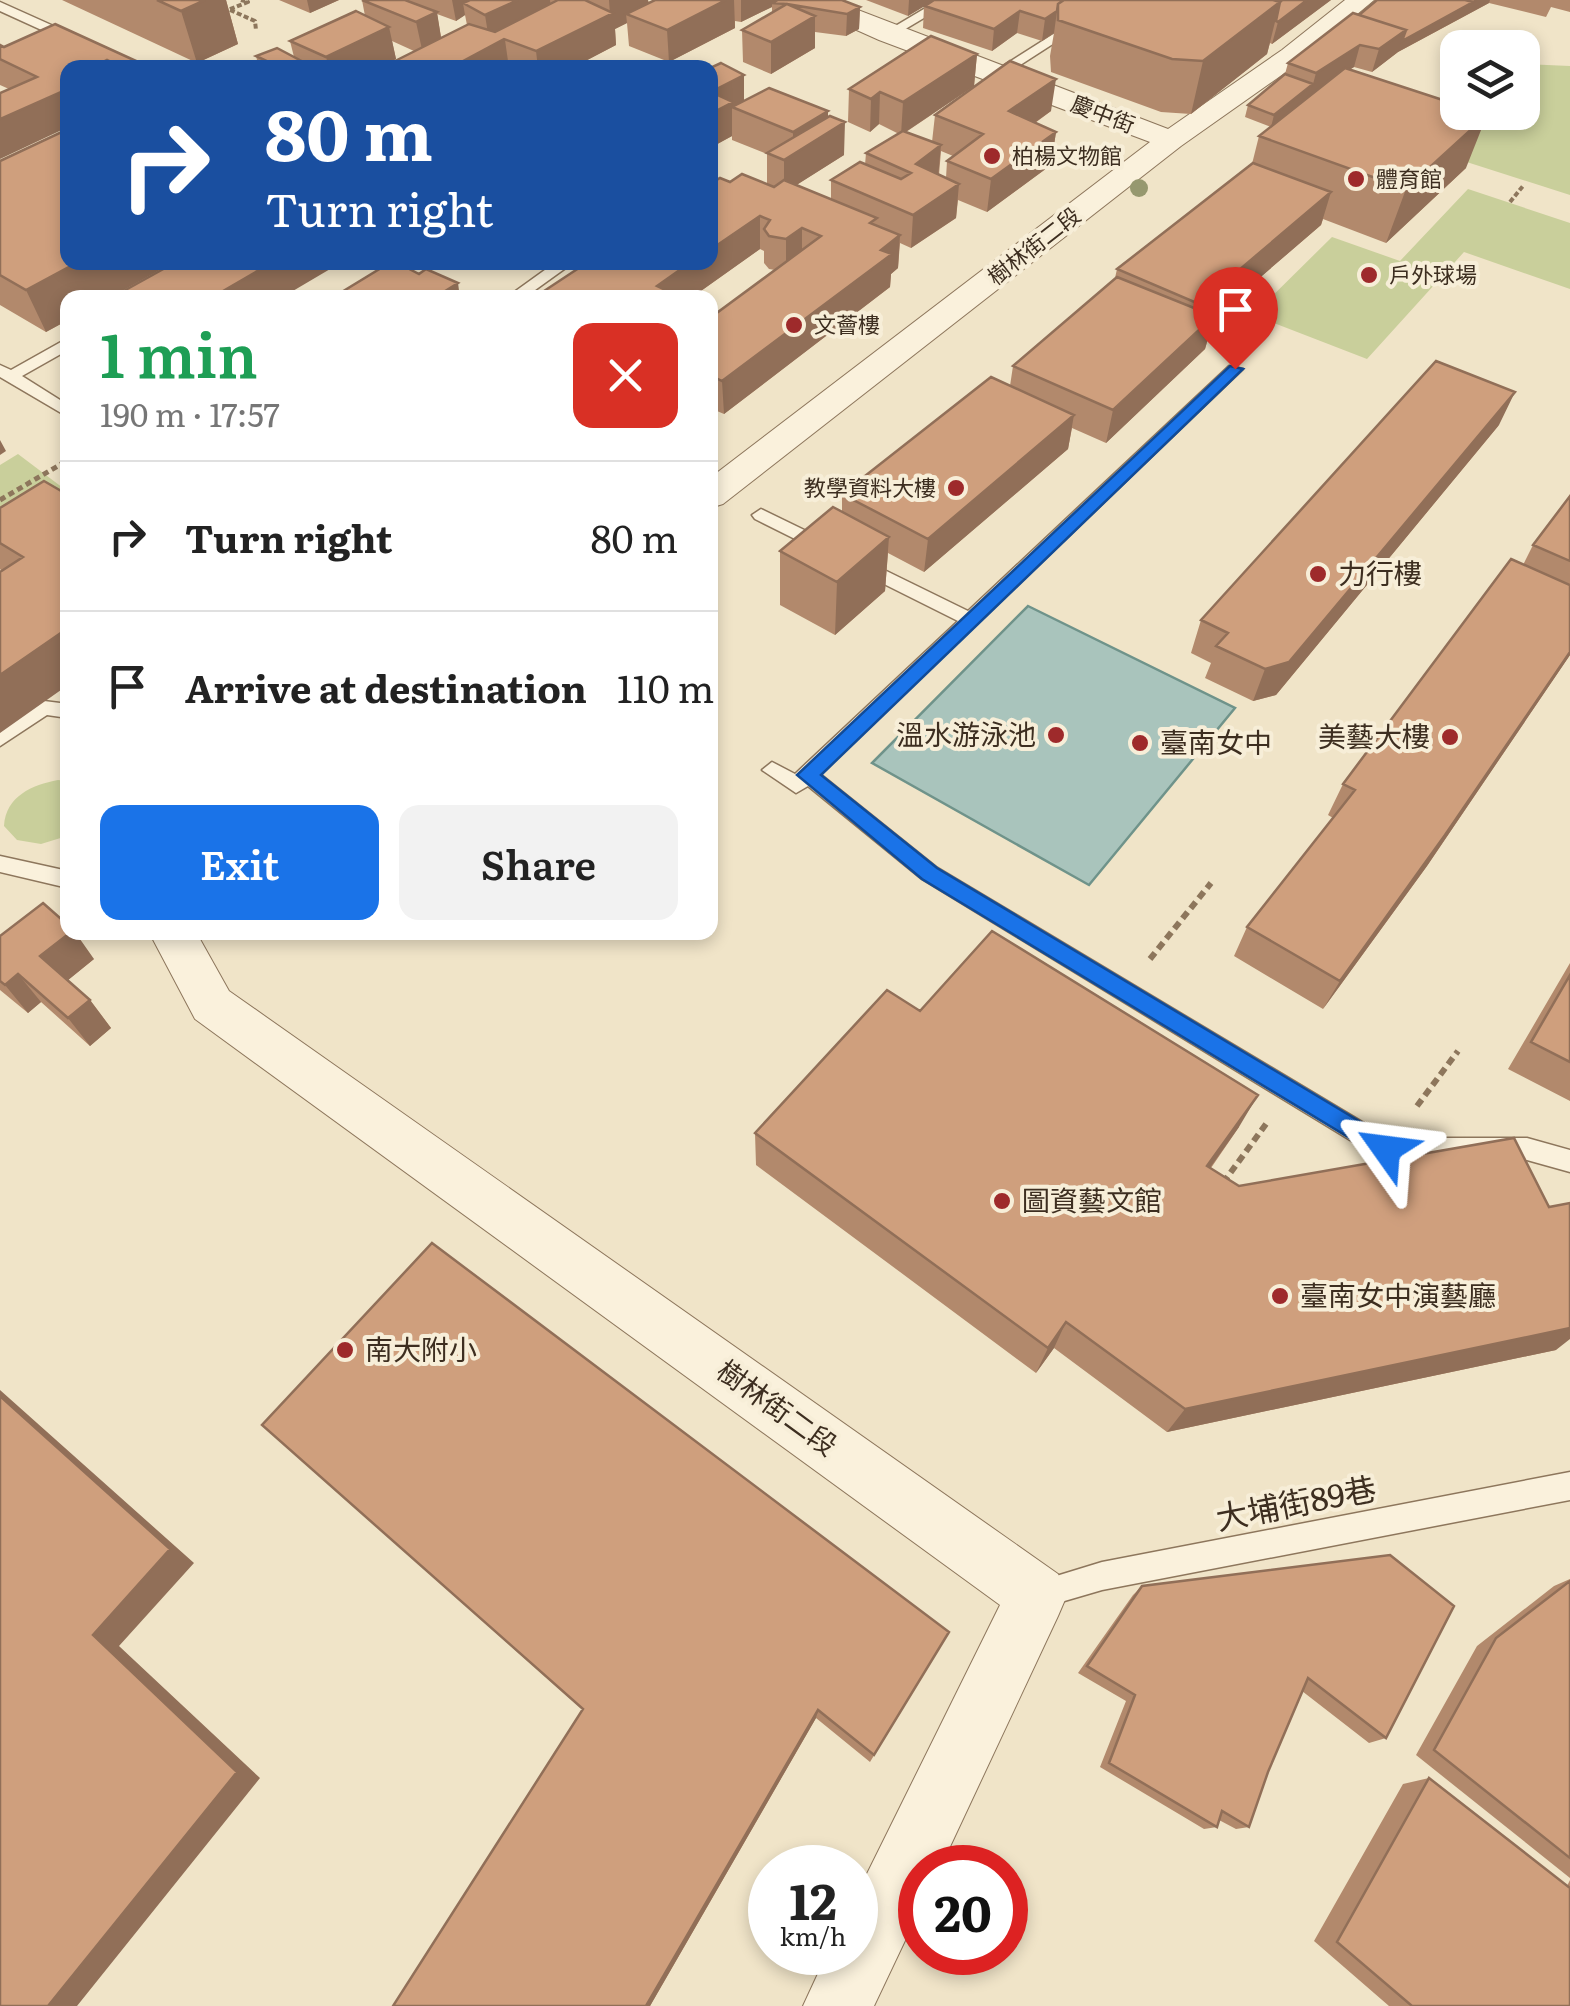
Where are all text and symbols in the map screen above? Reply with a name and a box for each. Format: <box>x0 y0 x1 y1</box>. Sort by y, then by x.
map controls <box>1440 30 1540 130</box>
button: layers <box>1440 30 1540 130</box>
text: 80 m <box>265 79 433 183</box>
street label: 慶中街 <box>1067 85 1140 140</box>
icon: right <box>100 100 230 230</box>
place label: 柏楊文物館 <box>1012 138 1122 171</box>
marker: 柏楊文物館 <box>981 145 1003 167</box>
place label: 體育館 <box>1376 161 1442 194</box>
marker: 體育館 <box>1345 168 1367 190</box>
text: Turn right <box>265 174 493 241</box>
street label: 樹林街二段 <box>980 198 1087 292</box>
place label: 戶外球場 <box>1389 257 1477 290</box>
marker: 戶外球場 <box>1358 264 1380 286</box>
pin <box>1193 267 1278 370</box>
icon: arrive <box>1208 282 1263 337</box>
text: 1 min <box>100 307 258 396</box>
place label: 文薈樓 <box>814 307 880 340</box>
marker: 文薈樓 <box>783 314 805 336</box>
button: close <box>573 323 678 428</box>
text: 190 m · 17:57 <box>100 389 280 437</box>
place label: 教學資料大樓 <box>804 470 936 503</box>
marker: 教學資料大樓 <box>945 477 967 499</box>
text: Turn right <box>185 508 392 565</box>
text: 80 m <box>591 508 678 565</box>
icon: right <box>100 509 155 564</box>
place label: 力行樓 <box>1338 551 1422 593</box>
marker: 力行樓 <box>1307 563 1329 585</box>
text: Arrive at destination <box>185 658 587 715</box>
text: 110 m <box>617 658 714 715</box>
icon: arrive <box>100 659 155 714</box>
place label: 溫水游泳池 <box>896 712 1036 754</box>
place label: 美藝大樓 <box>1318 714 1430 756</box>
place label: 臺南女中 <box>1160 720 1272 762</box>
marker: 溫水游泳池 <box>1045 724 1067 746</box>
marker: 美藝大樓 <box>1439 726 1461 748</box>
marker: 臺南女中 <box>1129 732 1151 754</box>
button: Exit <box>100 805 379 920</box>
button: Share <box>399 805 678 920</box>
position arrow <box>1334 1097 1438 1201</box>
place label: 圖資藝文館 <box>1022 1178 1162 1220</box>
marker: 圖資藝文館 <box>991 1190 1013 1212</box>
place label: 臺南女中演藝廳 <box>1300 1273 1496 1315</box>
marker: 臺南女中演藝廳 <box>1269 1285 1291 1307</box>
place label: 南大附小 <box>365 1327 477 1369</box>
marker: 南大附小 <box>334 1339 356 1361</box>
street label: 樹林街二段 <box>709 1348 847 1465</box>
street label: 大埔街89巷 <box>1211 1462 1380 1540</box>
speed limit sign: 20 <box>898 1845 1028 1975</box>
text: 12 <box>789 1861 837 1935</box>
text: km/h <box>780 1917 846 1954</box>

